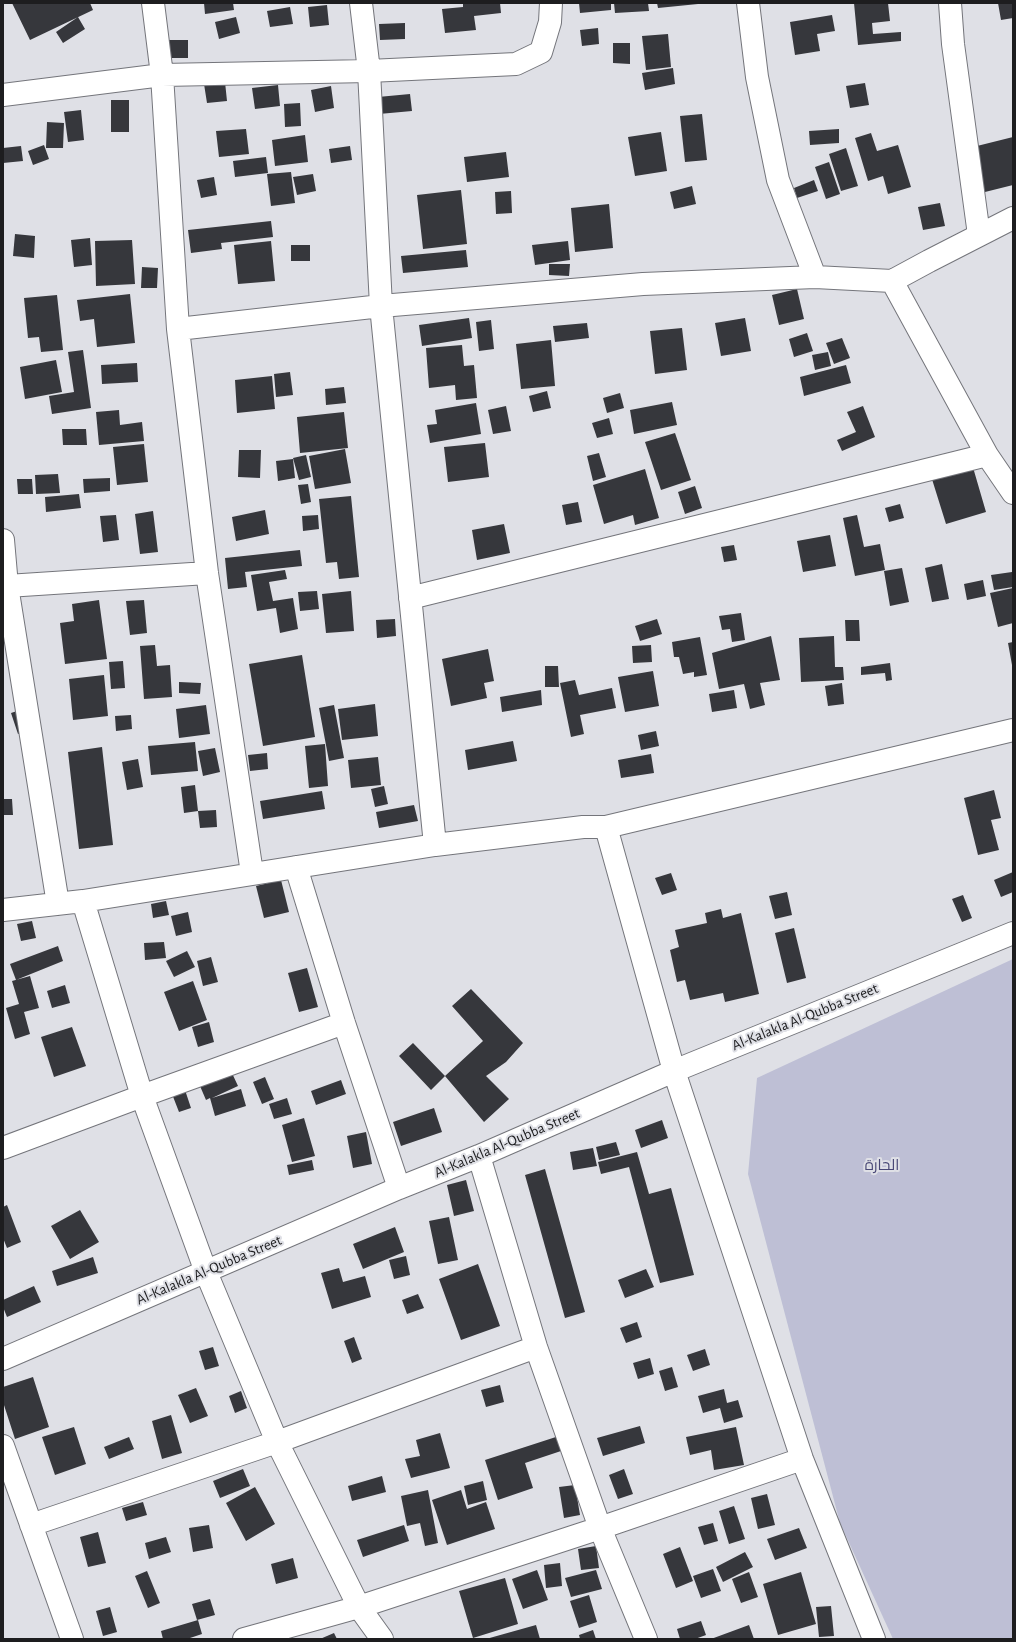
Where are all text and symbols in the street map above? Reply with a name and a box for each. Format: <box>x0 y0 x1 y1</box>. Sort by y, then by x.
street label: Al-Kalakla Al-Qubba Street <box>729 979 881 1055</box>
street label: Al-Kalakla Al-Qubba Street <box>431 1104 583 1182</box>
park label: الحارة <box>865 1156 899 1174</box>
street label: Al-Kalakla Al-Qubba Street <box>133 1231 285 1309</box>

